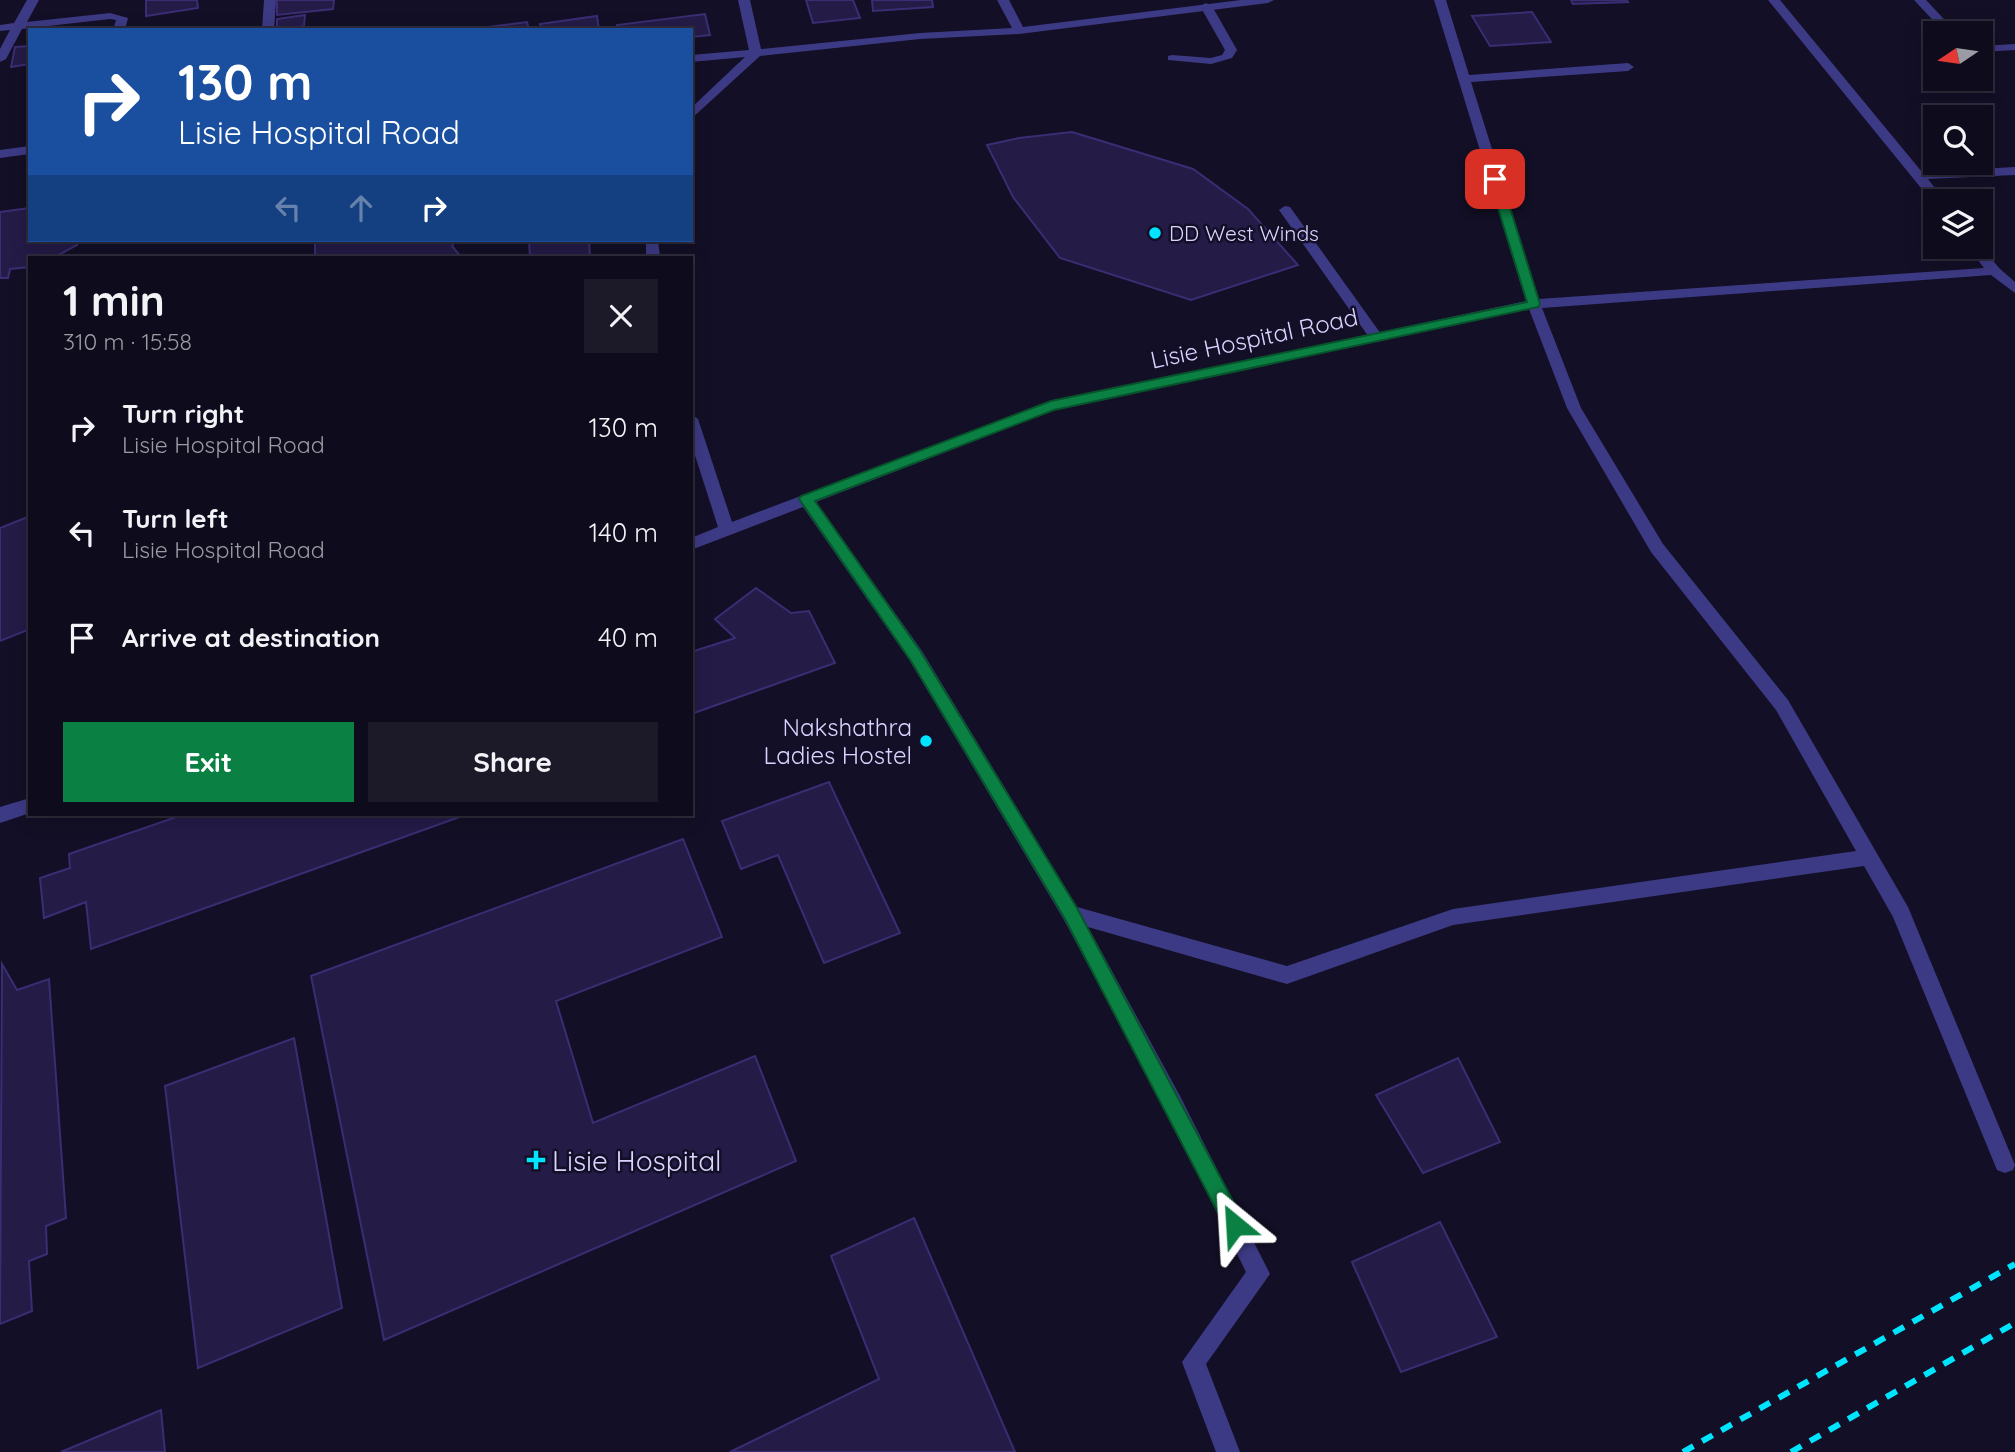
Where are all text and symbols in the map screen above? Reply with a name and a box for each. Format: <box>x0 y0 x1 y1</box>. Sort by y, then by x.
north arrow <box>1923 21 1993 91</box>
map controls <box>1923 21 1993 259</box>
text: 130 m <box>178 51 312 112</box>
icon: right <box>63 56 154 147</box>
button: search <box>1923 105 1993 175</box>
text: Lisie Hospital Road <box>178 112 460 152</box>
pin <box>1465 149 1525 209</box>
icon: arrive <box>1476 160 1514 198</box>
icon: left <box>269 189 307 227</box>
icon: ahead <box>342 189 380 227</box>
icon: right <box>415 189 453 227</box>
button: layers <box>1923 189 1993 259</box>
place label: DD West Winds <box>1169 220 1319 246</box>
marker: DD West Winds <box>1147 225 1163 241</box>
text: 1 min <box>63 274 165 327</box>
button: close <box>584 279 658 353</box>
street label: Lisie Hospital Road <box>1147 301 1361 375</box>
text: 310 m · 15:58 <box>63 327 192 356</box>
text: Turn right <box>122 397 244 430</box>
icon: right <box>63 409 101 447</box>
text: 130 m <box>588 411 658 444</box>
text: Lisie Hospital Road <box>122 430 325 459</box>
text: Turn left <box>122 502 229 535</box>
icon: left <box>63 514 101 552</box>
text: 140 m <box>589 516 658 549</box>
text: Lisie Hospital Road <box>122 535 325 564</box>
icon: arrive <box>63 619 101 657</box>
text: Arrive at destination <box>122 621 380 654</box>
text: 40 m <box>598 621 658 654</box>
place label: Nakshathra Ladies Hostel <box>764 712 912 770</box>
button: Exit <box>63 722 354 802</box>
button: Share <box>368 722 658 802</box>
marker: Nakshathra Ladies Hostel <box>918 733 934 749</box>
place label: Lisie Hospital <box>552 1143 722 1178</box>
marker: Lisie Hospital <box>526 1150 546 1170</box>
position arrow <box>1198 1188 1272 1262</box>

